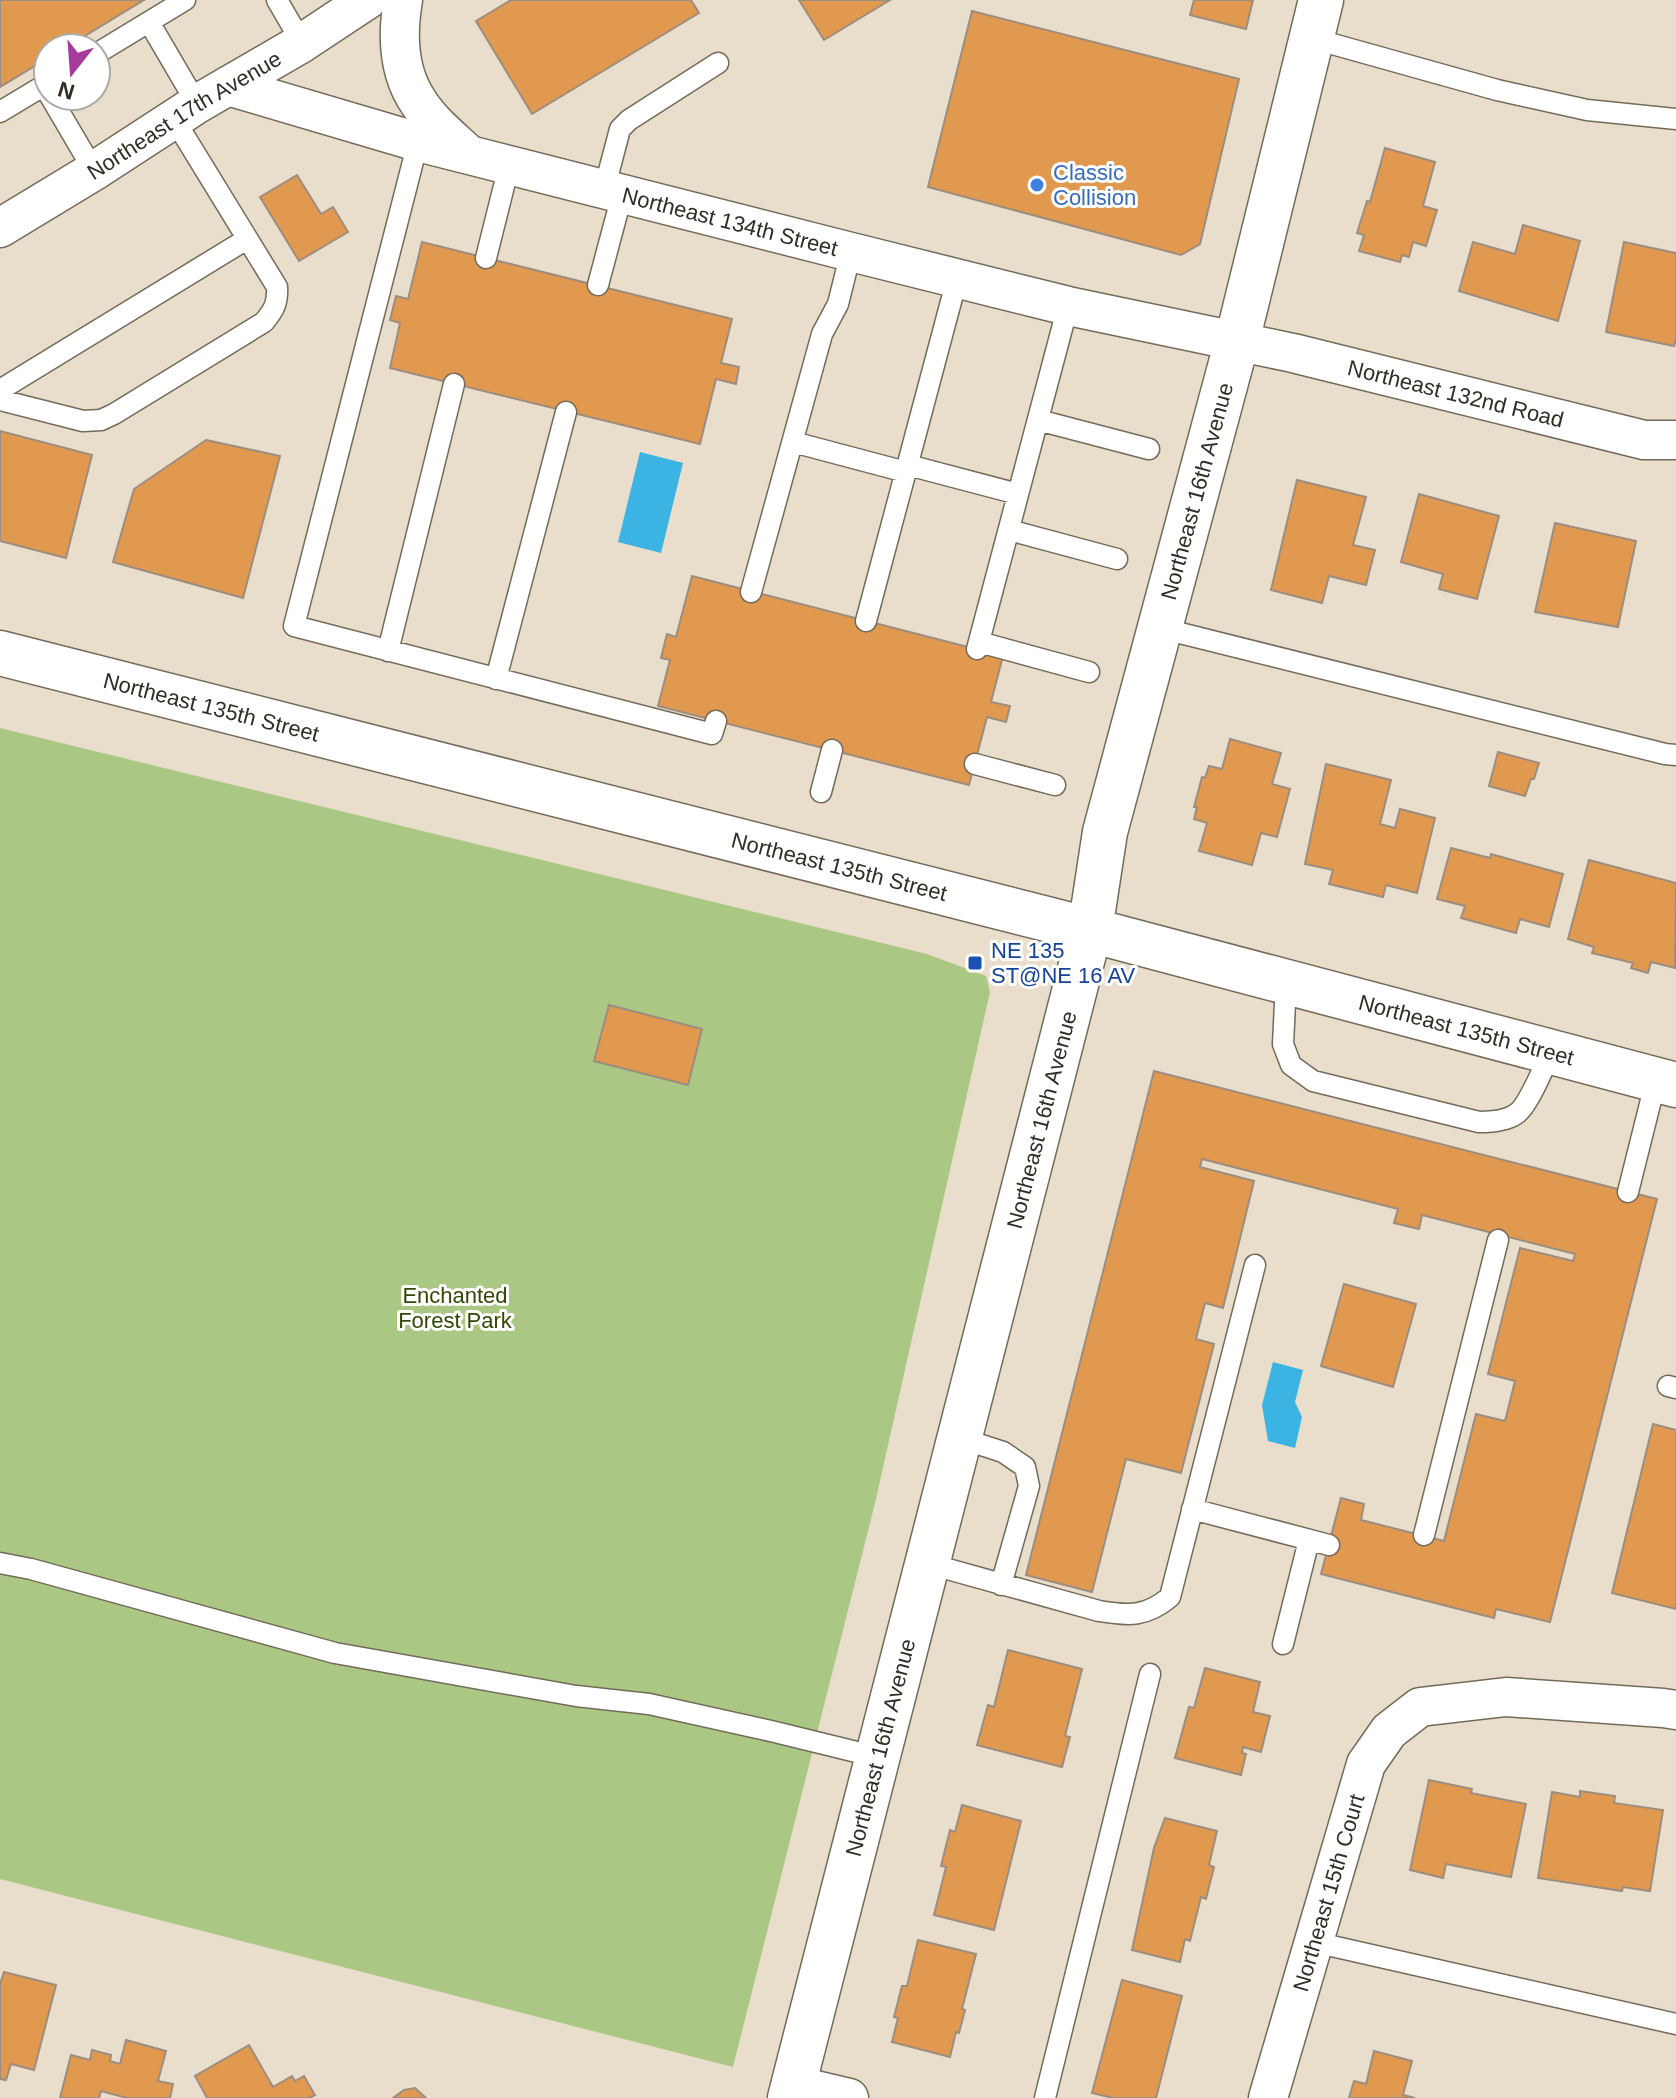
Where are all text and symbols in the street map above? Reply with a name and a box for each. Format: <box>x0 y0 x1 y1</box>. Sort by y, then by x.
north arrow <box>32 32 112 112</box>
street label: Northeast 17th Avenue <box>82 45 285 185</box>
text: N <box>55 76 78 105</box>
place label: Classic Collision <box>1053 160 1136 210</box>
marker: Classic Collision <box>1028 176 1046 194</box>
street label: Northeast 134th Street <box>620 182 840 261</box>
street label: Northeast 132nd Road <box>1345 355 1566 432</box>
street label: Northeast 16th Avenue <box>1156 380 1238 602</box>
street label: Northeast 135th Street <box>101 667 322 746</box>
street label: Northeast 135th Street <box>729 827 950 906</box>
place label: NE 135 ST@NE 16 AV <box>991 938 1136 988</box>
marker: NE 135 ST@NE 16 AV <box>966 954 984 972</box>
street label: Northeast 135th Street <box>1356 989 1577 1070</box>
street label: Northeast 16th Avenue <box>1001 1008 1081 1231</box>
park label: Enchanted Forest Park <box>398 1283 513 1333</box>
street label: Northeast 16th Avenue <box>840 1636 920 1859</box>
street label: Northeast 15th Court <box>1287 1791 1369 1994</box>

